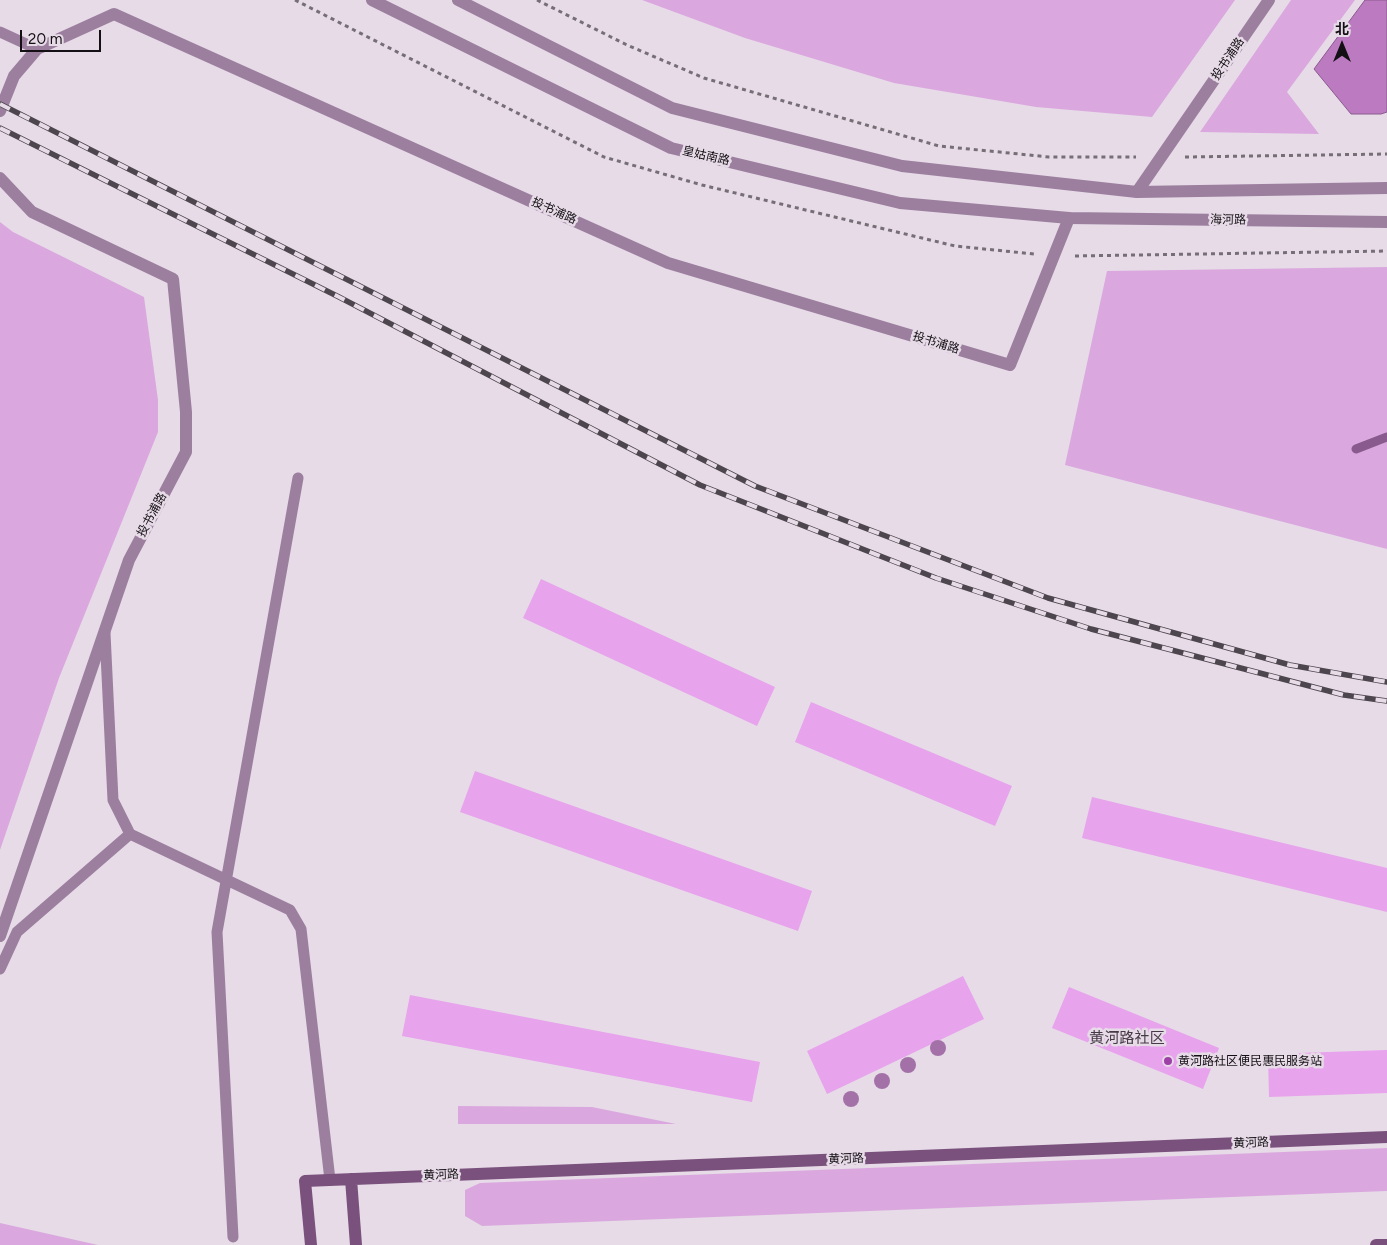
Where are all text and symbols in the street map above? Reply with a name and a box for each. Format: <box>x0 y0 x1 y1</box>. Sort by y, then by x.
scale bar <box>22 20 104 52</box>
north arrow <box>1317 20 1367 70</box>
text: 北 <box>1335 21 1349 38</box>
text: 20 m <box>28 30 62 48</box>
street label: 投书浦路 <box>1209 35 1247 83</box>
street label: 皇姑南路 <box>681 144 731 168</box>
street label: 投书浦路 <box>529 195 579 227</box>
street label: 海河路 <box>1210 212 1246 228</box>
street label: 投书浦路 <box>911 329 961 357</box>
street label: 投书浦路 <box>134 490 170 540</box>
district label: 黄河路社区 <box>1090 1030 1164 1048</box>
place label: 黄河路社区便民惠民服务站 <box>1178 1054 1322 1068</box>
marker: 黄河路社区便民惠民服务站 <box>1162 1055 1174 1067</box>
street label: 黄河路 <box>1233 1135 1269 1151</box>
street label: 黄河路 <box>828 1151 864 1167</box>
street label: 黄河路 <box>423 1167 459 1183</box>

